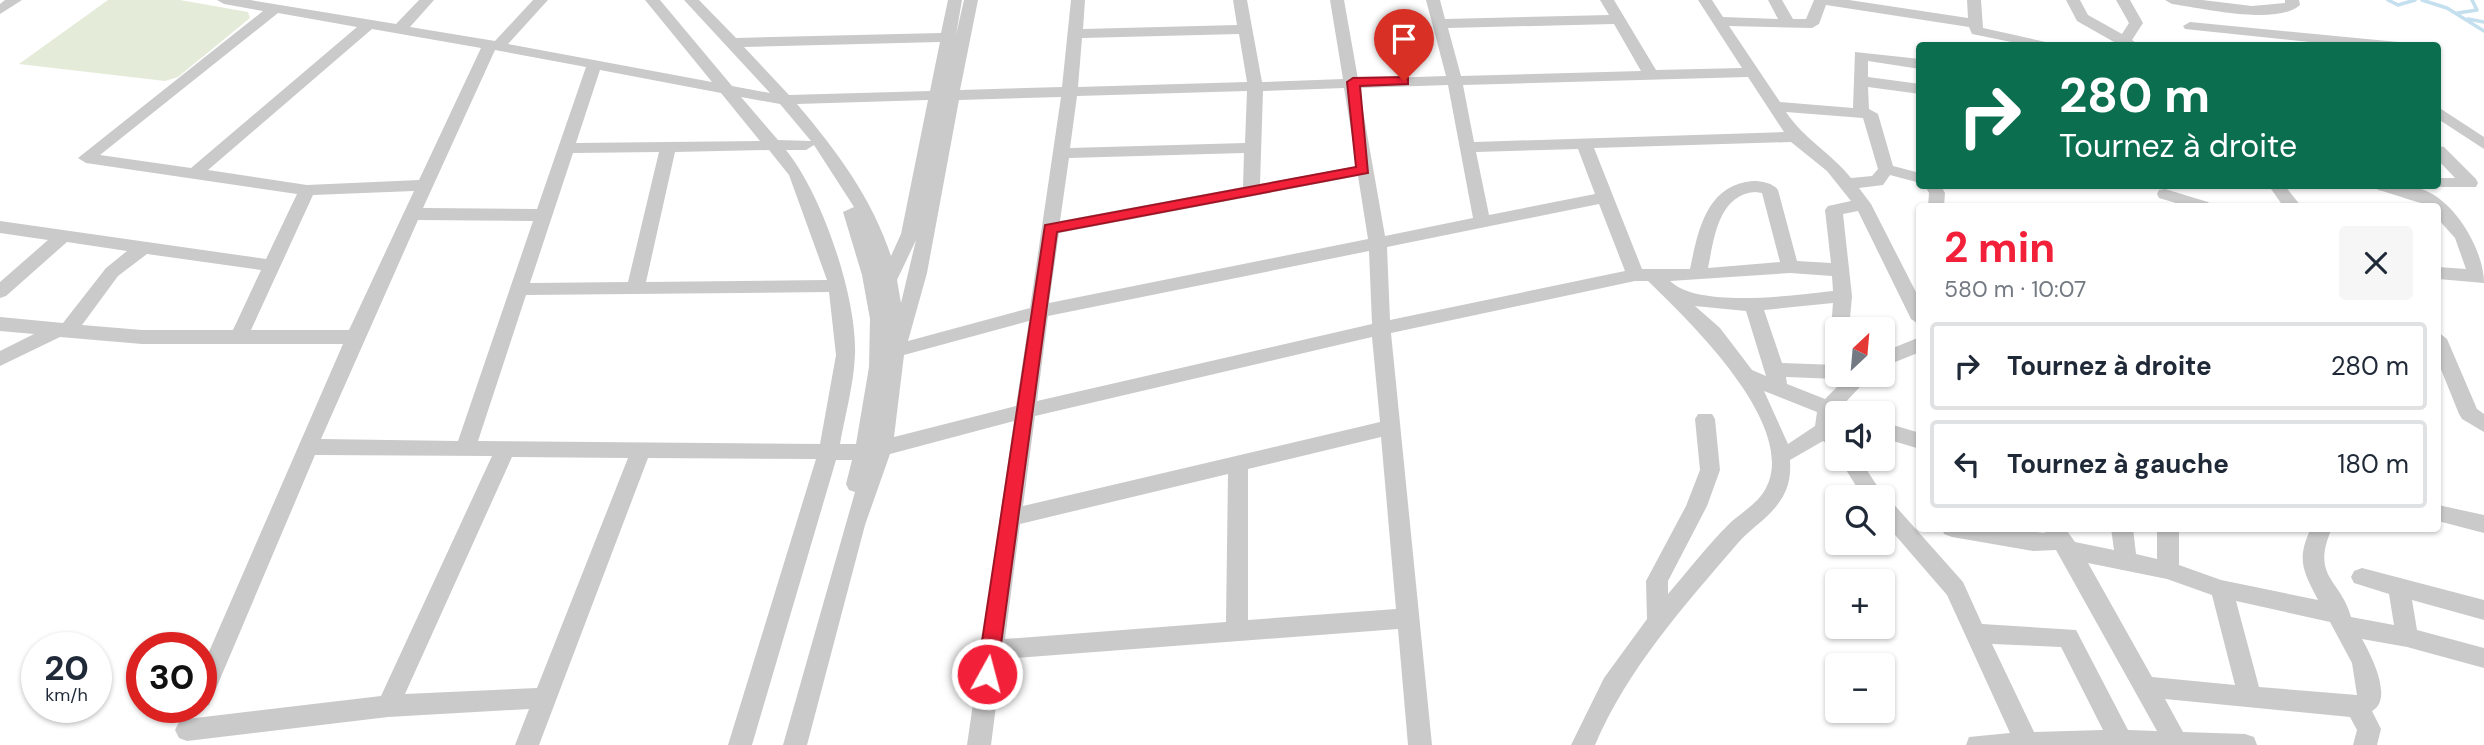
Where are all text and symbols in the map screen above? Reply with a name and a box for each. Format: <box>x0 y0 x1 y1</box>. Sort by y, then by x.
pin <box>1374 9 1434 81</box>
icon: arrive <box>1385 20 1423 58</box>
text: 280 m <box>2059 63 2210 127</box>
icon: right <box>1944 70 2035 161</box>
text: Tournez à droite <box>2059 125 2297 167</box>
text: 2 min <box>1944 220 2055 275</box>
button: close <box>2339 226 2413 300</box>
text: 580 m · 10:07 <box>1944 274 2086 304</box>
north arrow <box>1825 317 1895 387</box>
map controls <box>1825 317 1895 723</box>
icon: right <box>1948 347 1986 385</box>
text: Tournez à droite <box>2007 349 2212 383</box>
text: 280 m <box>2331 349 2409 383</box>
button: sound <box>1825 401 1895 471</box>
icon: left <box>1948 445 1986 483</box>
text: Tournez à gauche <box>2007 447 2229 481</box>
text: 180 m <box>2337 447 2409 481</box>
button: search <box>1825 485 1895 555</box>
button: + <box>1825 569 1895 639</box>
speed limit sign: 30 <box>126 632 217 723</box>
position arrow <box>950 637 1024 711</box>
text: 20 <box>44 645 89 691</box>
button: − <box>1825 653 1895 723</box>
text: km/h <box>45 683 88 707</box>

